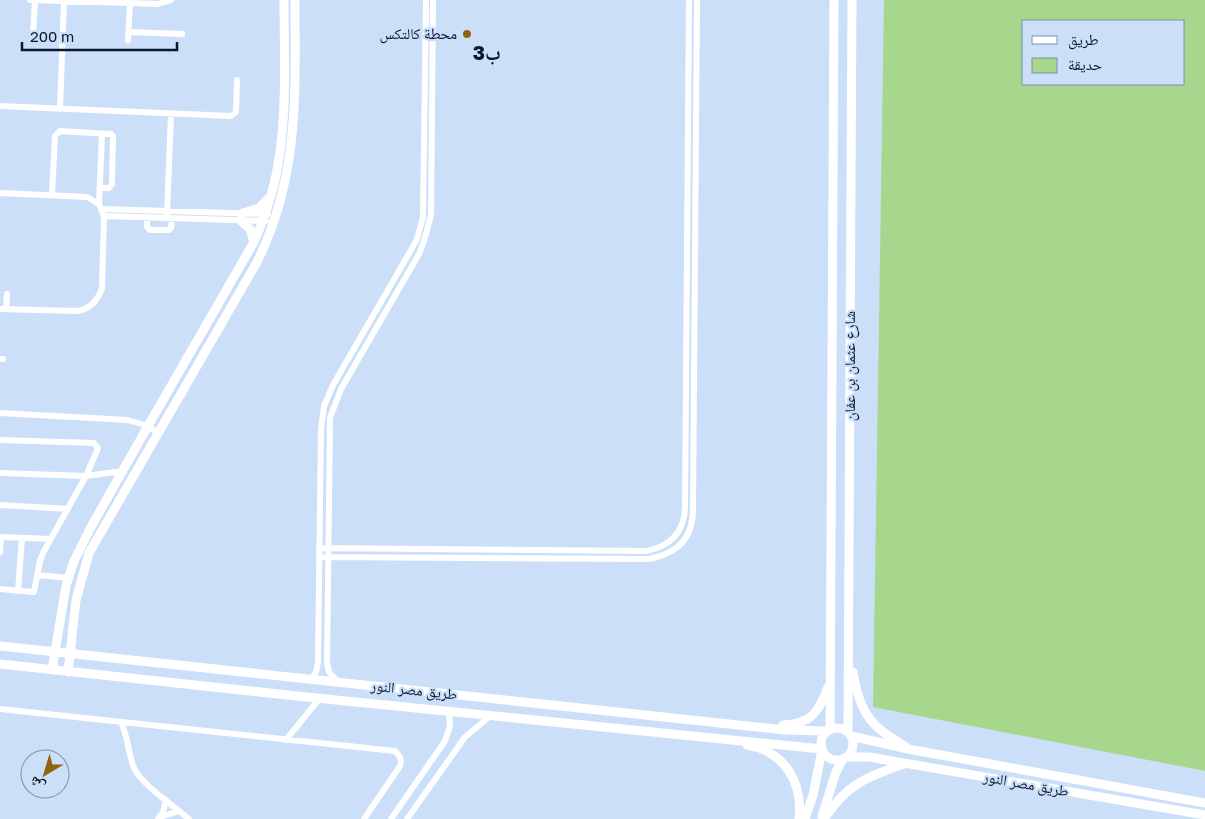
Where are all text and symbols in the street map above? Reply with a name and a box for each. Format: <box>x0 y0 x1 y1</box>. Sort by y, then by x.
scale bar <box>22 20 178 52</box>
legend <box>1022 20 1185 85</box>
place label: محطة كالتكس <box>379 24 457 44</box>
text: 200 m <box>30 27 74 45</box>
marker: محطة كالتكس <box>461 28 473 40</box>
text: طريق <box>1068 30 1099 50</box>
district label: ب3 <box>473 40 501 65</box>
text: حديقة <box>1068 55 1103 73</box>
street label: شارع عثمان بن عفان <box>840 311 860 421</box>
street label: طريق مصر النور <box>369 675 458 704</box>
north arrow <box>20 749 70 799</box>
street label: طريق مصر النور <box>981 766 1071 801</box>
text: ش <box>25 772 48 796</box>

